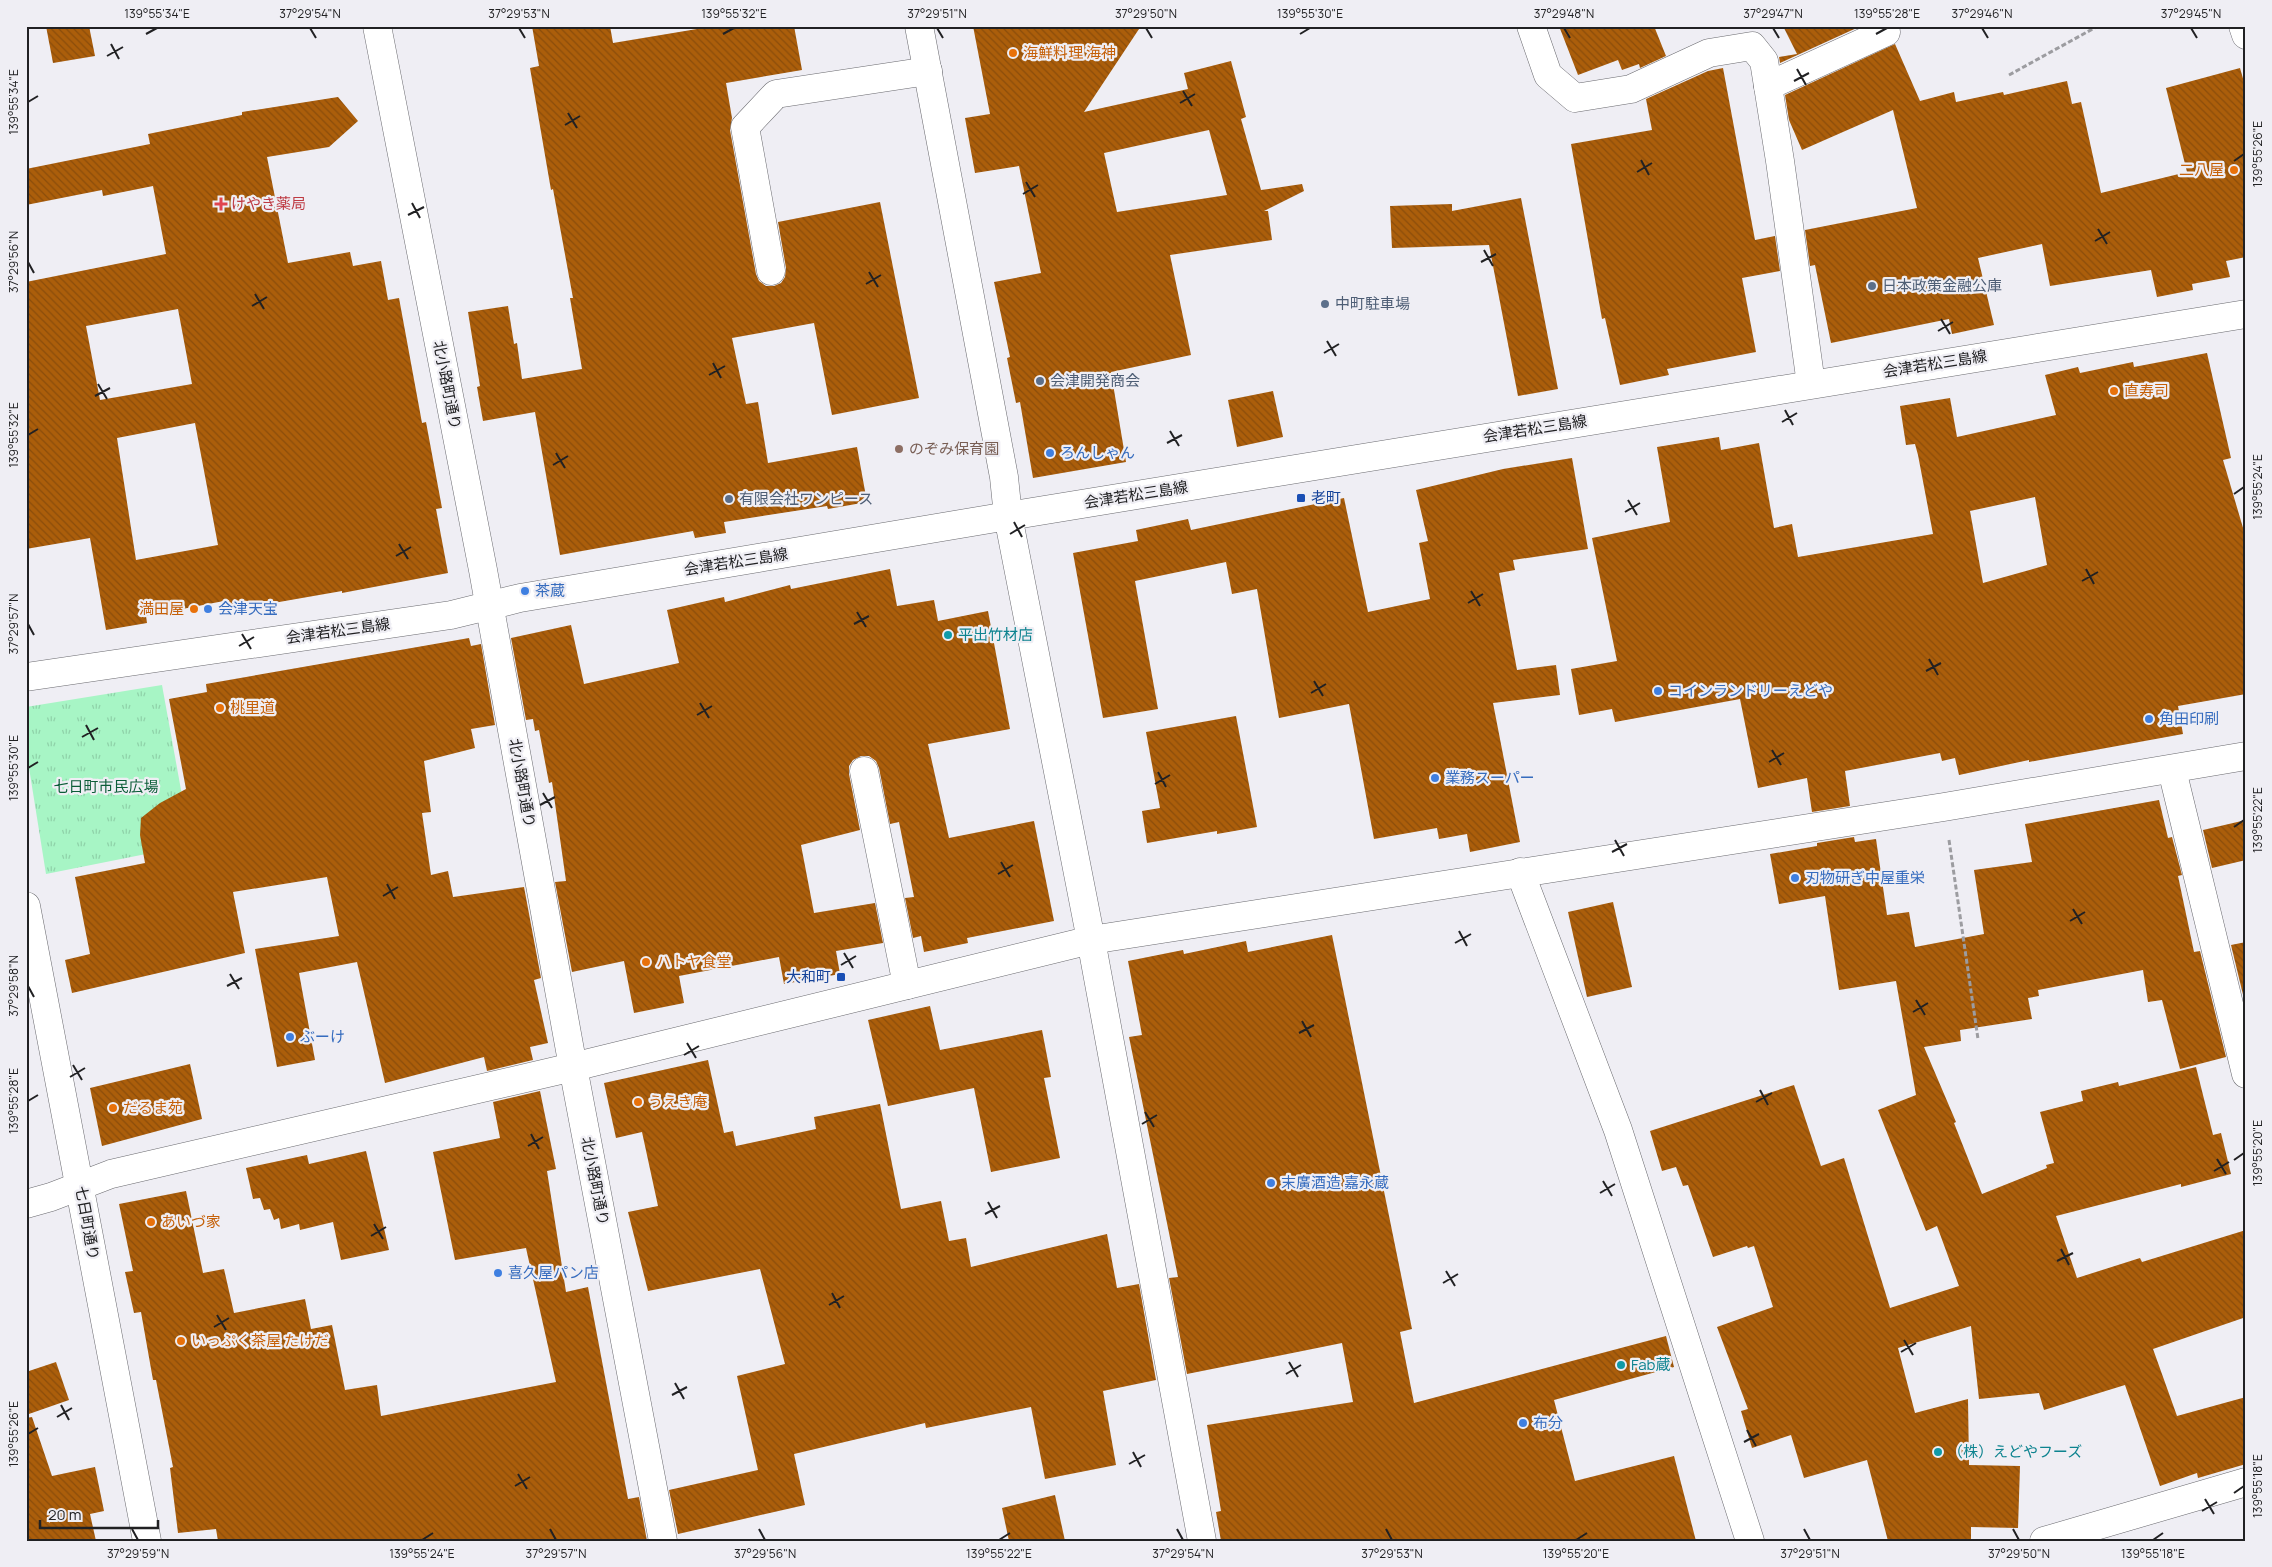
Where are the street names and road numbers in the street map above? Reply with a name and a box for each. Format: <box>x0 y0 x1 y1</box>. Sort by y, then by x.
street label: 北小路町通り <box>429 339 466 431</box>
street label: 会津若松三島線 <box>1881 345 1988 382</box>
street label: 会津若松三島線 <box>1481 410 1588 447</box>
street label: 会津若松三島線 <box>1082 476 1189 513</box>
street label: 会津若松三島線 <box>682 543 789 580</box>
street label: 会津若松三島線 <box>284 613 391 648</box>
street label: 北小路町通り <box>504 737 541 829</box>
street label: 北小路町通り <box>577 1135 614 1227</box>
street label: 七日町通り <box>71 1184 104 1262</box>

